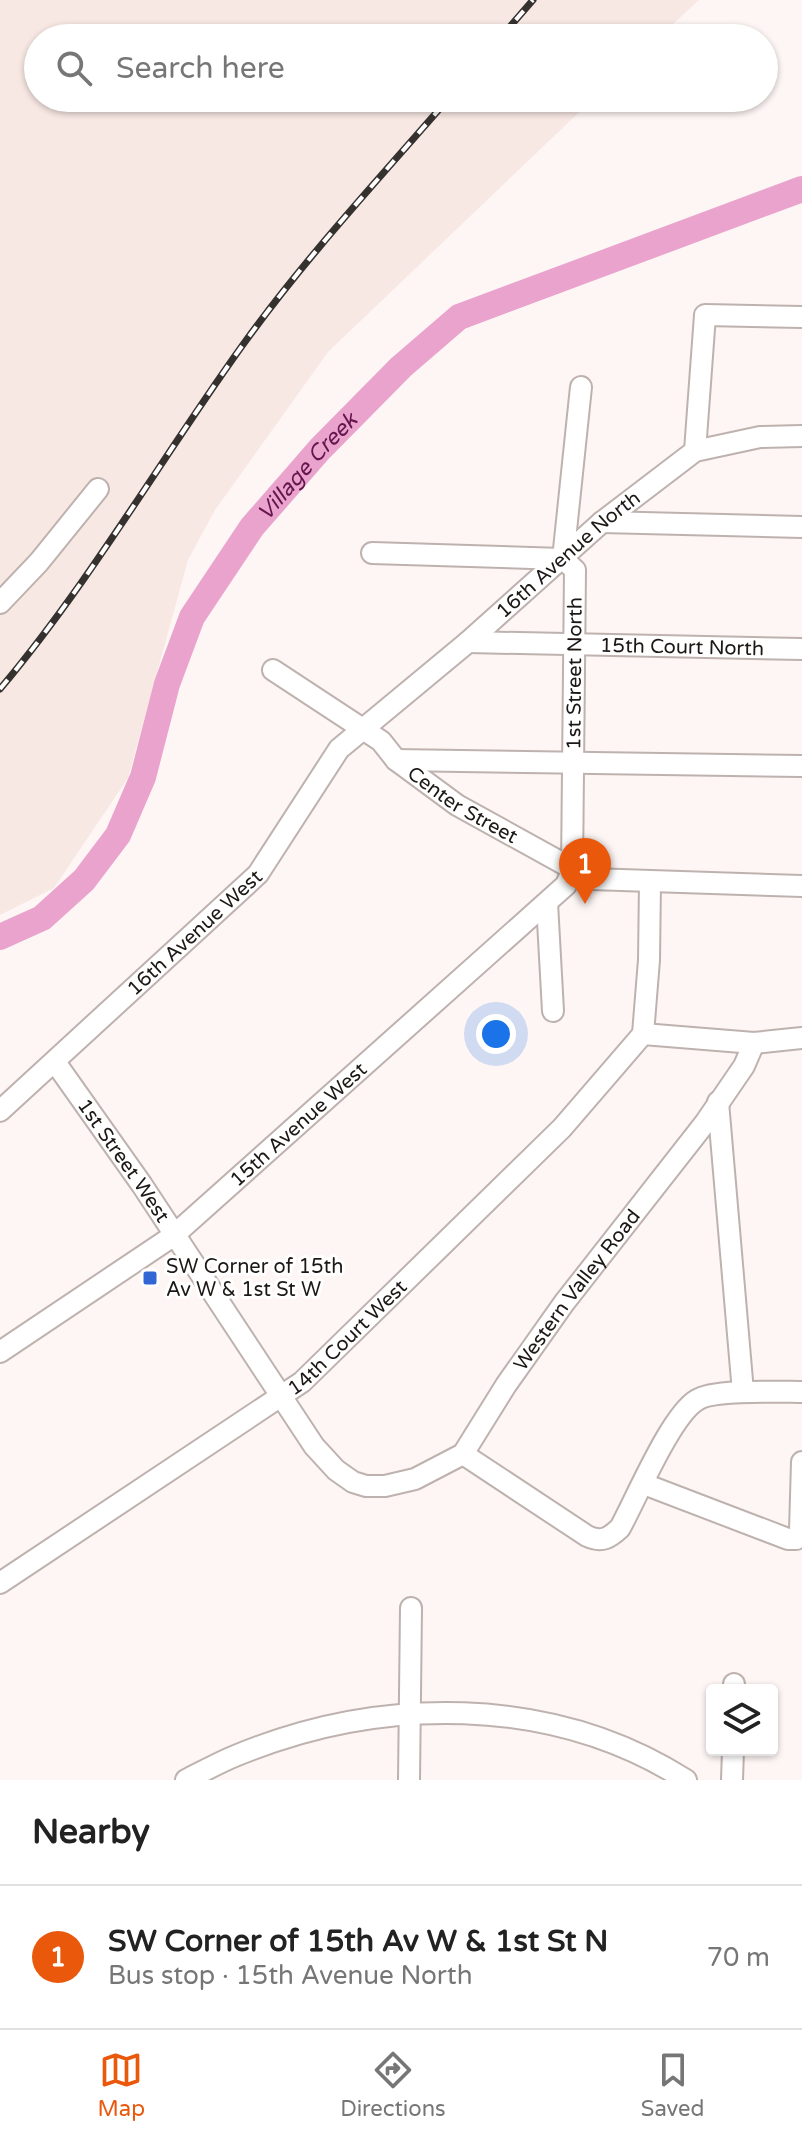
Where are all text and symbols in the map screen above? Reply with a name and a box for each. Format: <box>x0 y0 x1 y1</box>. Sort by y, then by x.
search box <box>24 24 778 112</box>
icon: search <box>52 46 96 90</box>
text: Search here <box>116 50 285 87</box>
water label: Village Creek <box>252 406 364 526</box>
street label: 16th Avenue North <box>492 486 645 624</box>
street label: 1st Street North <box>562 597 588 750</box>
street label: 15th Court North <box>600 634 764 661</box>
street label: Center Street <box>402 762 522 849</box>
pin: 1 <box>559 838 611 904</box>
street label: 16th Avenue West <box>123 865 268 1001</box>
your location <box>476 1014 516 1054</box>
street label: 15th Avenue West <box>226 1058 372 1192</box>
street label: 1st Street West <box>72 1094 174 1227</box>
street label: Western Valley Road <box>509 1205 646 1376</box>
place label: SW Corner of 15th Av W & 1st St W <box>166 1255 343 1302</box>
marker: SW Corner of 15th Av W & 1st St W <box>141 1269 159 1287</box>
street label: 14th Court West <box>283 1275 413 1401</box>
map controls <box>706 1684 778 1756</box>
button: layers <box>706 1684 778 1756</box>
text: Nearby <box>32 1812 150 1853</box>
text: SW Corner of 15th Av W & 1st St N <box>108 1923 608 1960</box>
text: 1 <box>50 1942 66 1973</box>
text: 70 m <box>707 1942 770 1973</box>
text: Bus stop · 15th Avenue North <box>108 1960 473 1991</box>
tab: Map <box>98 2048 145 2122</box>
tab: Directions <box>340 2048 446 2122</box>
tab: Saved <box>641 2048 704 2122</box>

